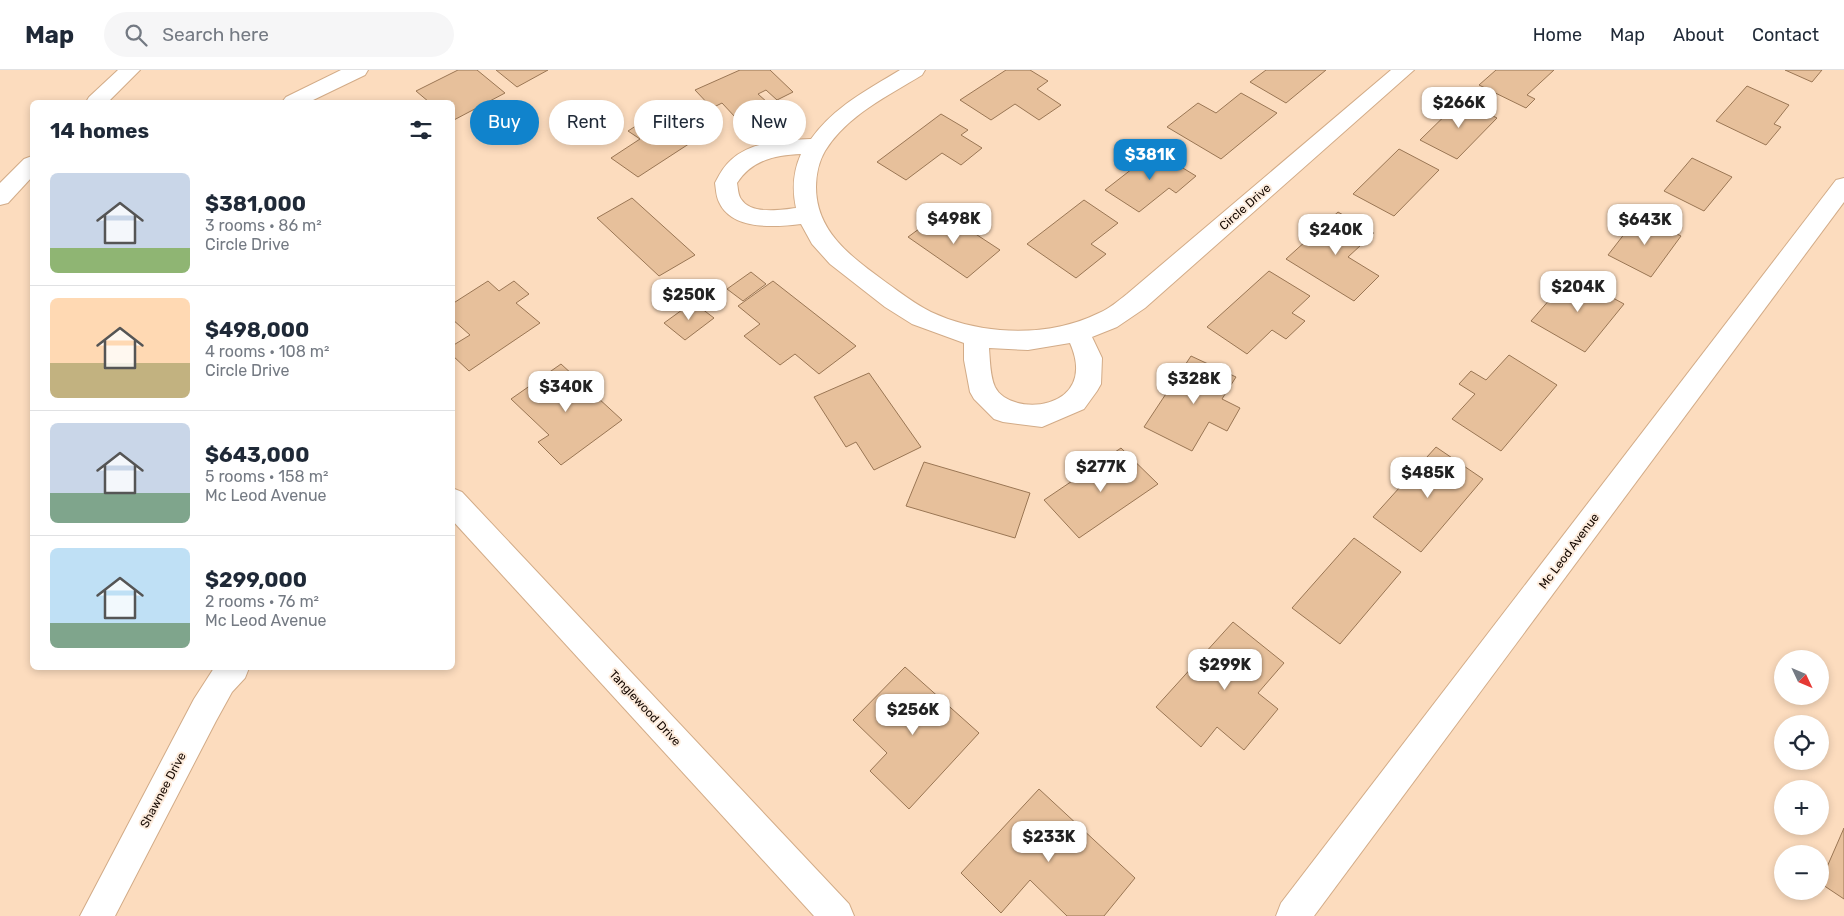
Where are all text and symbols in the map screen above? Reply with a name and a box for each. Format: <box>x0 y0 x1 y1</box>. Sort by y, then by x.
search box <box>104 12 454 57</box>
text: Map <box>25 21 74 49</box>
icon: search <box>122 21 150 49</box>
text: Search here <box>162 23 269 46</box>
text: Home <box>1533 24 1582 46</box>
text: Map <box>1610 24 1645 46</box>
text: About <box>1673 24 1724 46</box>
text: Contact <box>1752 24 1819 46</box>
pin: $266K <box>1424 87 1494 129</box>
text: $266K <box>1433 93 1485 112</box>
chip: Buy <box>470 100 539 145</box>
chip: Rent <box>549 100 624 145</box>
chip: Filters <box>634 100 723 145</box>
chip: New <box>733 100 806 145</box>
icon: filters <box>407 116 435 144</box>
text: 14 homes <box>50 118 149 143</box>
pin: $381K <box>1115 138 1185 181</box>
text: $381K <box>1125 145 1175 164</box>
street label: Circle Drive <box>1216 181 1274 233</box>
text: $381,000 <box>205 191 306 216</box>
icon: home <box>90 193 150 253</box>
pin: $498K <box>919 202 989 245</box>
pin: $643K <box>1610 204 1680 246</box>
text: $498K <box>927 209 981 228</box>
text: $643K <box>1618 210 1672 229</box>
pin: $240K <box>1301 214 1371 256</box>
text: 3 rooms · 86 m² <box>205 216 322 235</box>
text: $240K <box>1309 220 1363 239</box>
text: Circle Drive <box>205 235 290 254</box>
pin: $204K <box>1543 270 1613 313</box>
text: $204K <box>1551 277 1605 296</box>
pin: $250K <box>654 278 724 321</box>
text: $250K <box>663 285 715 304</box>
text: $498,000 <box>205 317 309 342</box>
icon: home <box>90 318 150 378</box>
text: 4 rooms · 108 m² <box>205 342 329 361</box>
text: Circle Drive <box>205 361 290 380</box>
pin: $328K <box>1159 362 1229 405</box>
text: $328K <box>1167 369 1221 388</box>
pin: $340K <box>531 370 601 413</box>
text: $340K <box>539 377 593 396</box>
text: $643,000 <box>205 442 309 467</box>
icon: home <box>90 443 150 503</box>
pin: $277K <box>1066 450 1136 493</box>
pin: $485K <box>1393 456 1463 499</box>
text: $277K <box>1076 457 1126 476</box>
text: $485K <box>1401 463 1455 482</box>
text: 5 rooms · 158 m² <box>205 467 328 486</box>
text: Mc Leod Avenue <box>205 486 327 505</box>
street label: Mc Leod Avenue <box>1536 510 1602 592</box>
text: $299,000 <box>205 567 307 592</box>
icon: home <box>90 568 150 628</box>
text: 2 rooms · 76 m² <box>205 592 319 611</box>
text: Mc Leod Avenue <box>205 611 327 630</box>
pin: $299K <box>1190 648 1260 691</box>
north arrow <box>1774 650 1829 705</box>
map controls <box>1774 650 1829 900</box>
text: $299K <box>1199 655 1251 674</box>
street label: Tanglewood Drive <box>606 667 684 749</box>
pin: $256K <box>878 694 948 736</box>
text: $256K <box>887 700 939 719</box>
button: locate <box>1774 715 1829 770</box>
street label: Shawnee Drive <box>137 750 189 830</box>
button: + <box>1774 780 1829 835</box>
pin: $233K <box>1014 820 1084 863</box>
text: $233K <box>1023 827 1075 846</box>
button: − <box>1774 845 1829 900</box>

